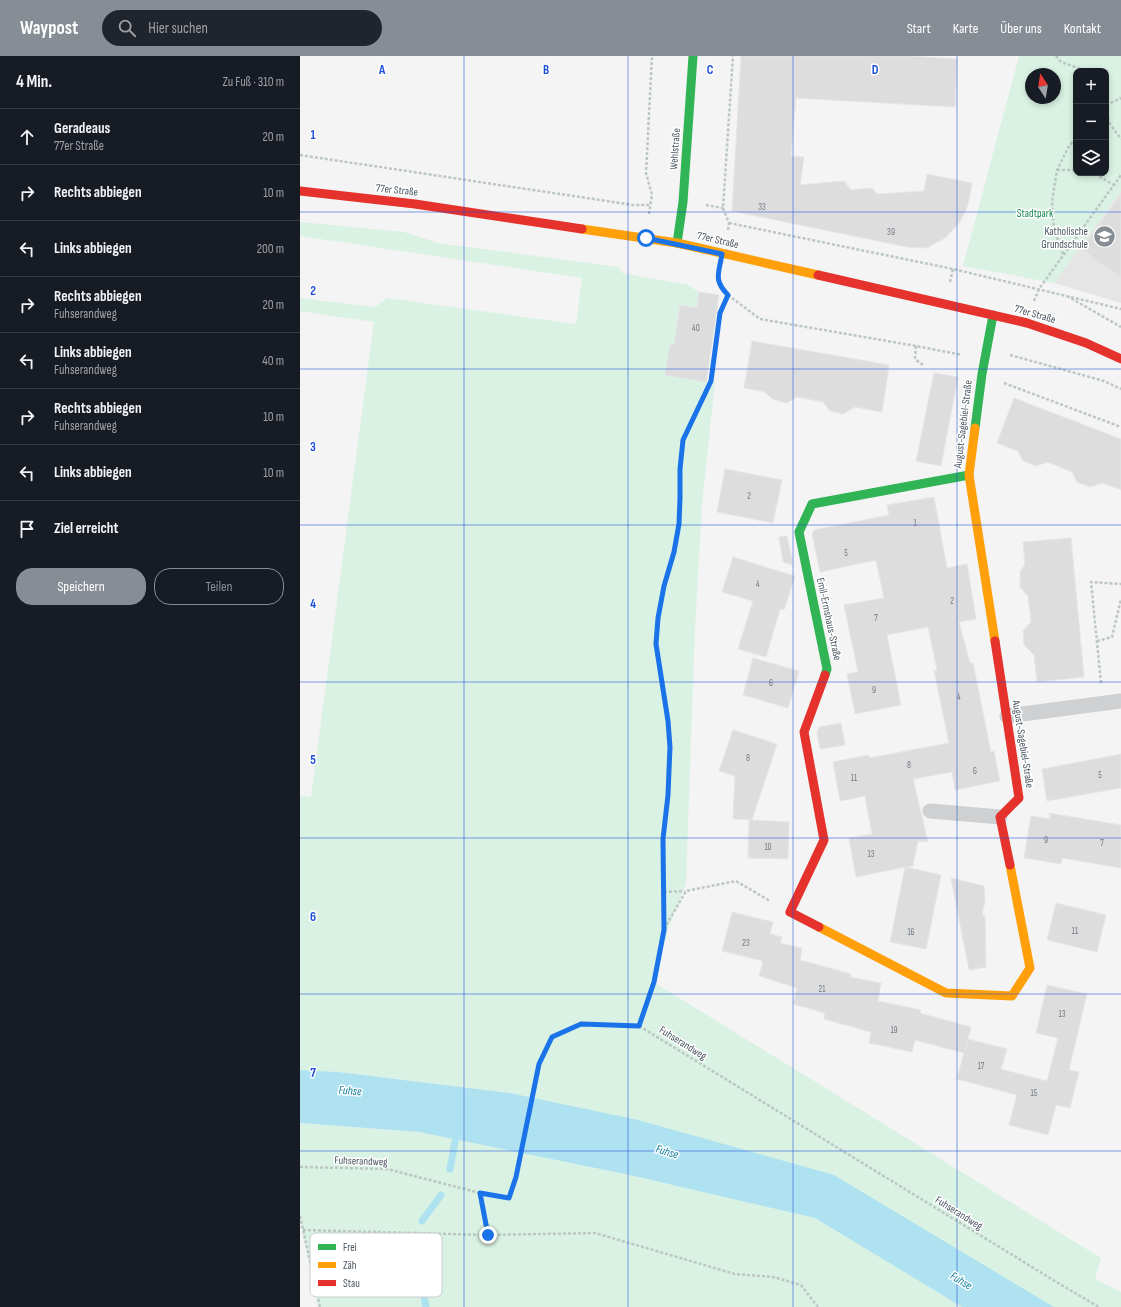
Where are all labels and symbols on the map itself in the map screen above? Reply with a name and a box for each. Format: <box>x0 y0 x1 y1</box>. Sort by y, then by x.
text: A <box>378 62 386 78</box>
text: B <box>543 62 549 78</box>
text: C <box>707 62 714 78</box>
text: D <box>872 62 879 78</box>
north arrow <box>1025 68 1061 104</box>
text: 1 <box>310 127 316 143</box>
street label: Wehlstraße <box>667 128 683 170</box>
street label: 77er Straße <box>375 181 419 199</box>
house number: 33 <box>758 202 766 213</box>
park label: Stadtpark <box>1017 207 1054 220</box>
school or university icon: Katholische Grundschule <box>1091 224 1117 250</box>
place label: Katholische Grundschule <box>1041 225 1088 251</box>
house number: 39 <box>887 227 895 238</box>
route start <box>637 229 655 247</box>
street label: 77er Straße <box>696 229 740 251</box>
text: 2 <box>310 283 316 299</box>
street label: 77er Straße <box>1013 302 1057 326</box>
house number: 40 <box>692 323 700 334</box>
street label: August-Sagebiel-Straße <box>951 379 975 470</box>
text: 3 <box>310 439 316 455</box>
house number: 2 <box>747 491 751 502</box>
house number: 1 <box>913 518 917 529</box>
house number: 5 <box>844 548 848 559</box>
street label: Emil-Ermshaus-Straße <box>814 576 844 662</box>
house number: 4 <box>756 579 760 590</box>
text: 4 <box>310 596 316 612</box>
house number: 2 <box>950 596 954 607</box>
house number: 7 <box>874 613 878 624</box>
house number: 6 <box>769 678 773 689</box>
house number: 9 <box>872 685 876 696</box>
house number: 4 <box>957 692 961 703</box>
street label: August-Sagebiel-Straße <box>1009 698 1036 789</box>
text: 5 <box>310 752 316 768</box>
house number: 8 <box>746 753 750 764</box>
house number: 8 <box>907 760 911 771</box>
house number: 6 <box>973 766 977 777</box>
house number: 5 <box>1098 770 1102 781</box>
house number: 11 <box>851 773 858 784</box>
house number: 9 <box>1044 835 1048 846</box>
house number: 7 <box>1100 838 1104 849</box>
house number: 10 <box>764 842 772 853</box>
house number: 13 <box>868 849 875 860</box>
text: 6 <box>310 909 316 925</box>
house number: 11 <box>1072 926 1079 937</box>
house number: 16 <box>907 927 915 938</box>
house number: 23 <box>742 938 750 949</box>
house number: 21 <box>819 984 826 995</box>
house number: 13 <box>1059 1009 1066 1020</box>
street label: Fuhserandweg <box>657 1023 710 1063</box>
house number: 19 <box>890 1025 898 1036</box>
house number: 17 <box>978 1061 985 1072</box>
text: 7 <box>310 1065 316 1081</box>
water label: Fuhse <box>338 1083 362 1099</box>
house number: 15 <box>1031 1088 1038 1099</box>
water label: Fuhse <box>654 1141 681 1163</box>
street label: Fuhserandweg <box>334 1154 388 1168</box>
street label: Fuhserandweg <box>933 1193 986 1233</box>
route end <box>479 1226 497 1244</box>
legend <box>310 1233 442 1297</box>
text: Frei <box>343 1241 357 1254</box>
text: Zäh <box>343 1259 357 1272</box>
water label: Fuhse <box>947 1269 975 1294</box>
text: Stau <box>343 1277 360 1290</box>

